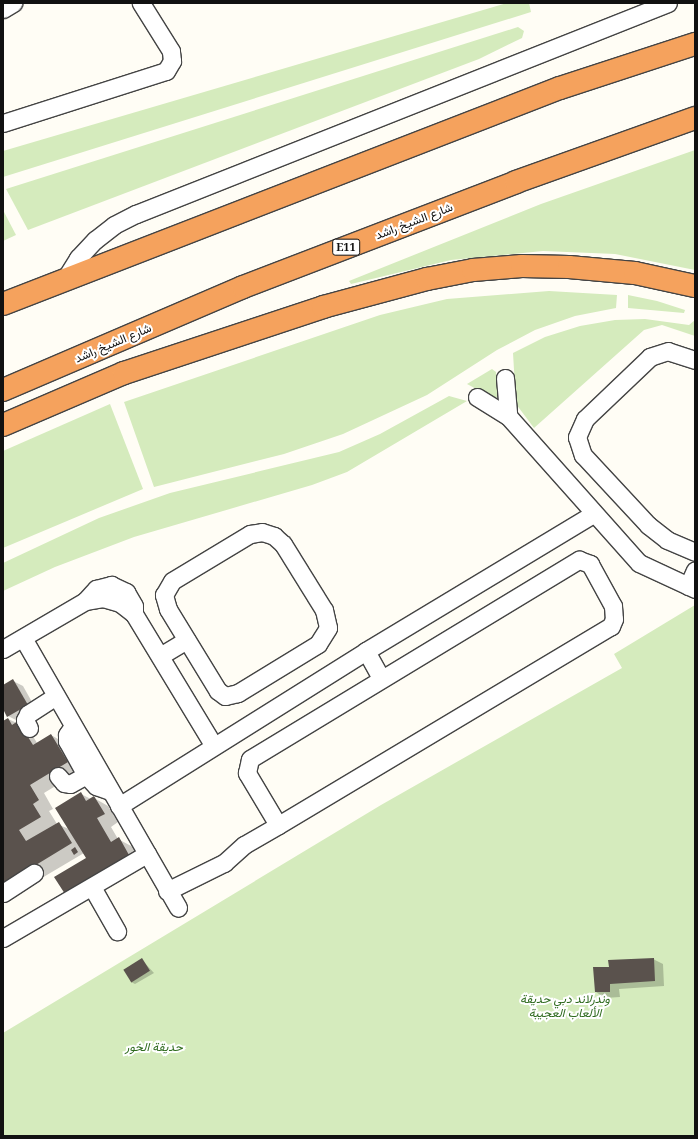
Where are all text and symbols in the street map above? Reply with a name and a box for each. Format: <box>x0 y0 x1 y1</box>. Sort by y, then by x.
street label: شارع الشيخ راشد <box>373 200 455 242</box>
road number: E11 <box>332 238 360 256</box>
street label: شارع الشيخ راشد <box>72 320 154 366</box>
park label: وندرلاند دبي حديقة الألعاب العجيبة <box>520 992 610 1020</box>
park label: حديقة الخور <box>125 1040 183 1054</box>

